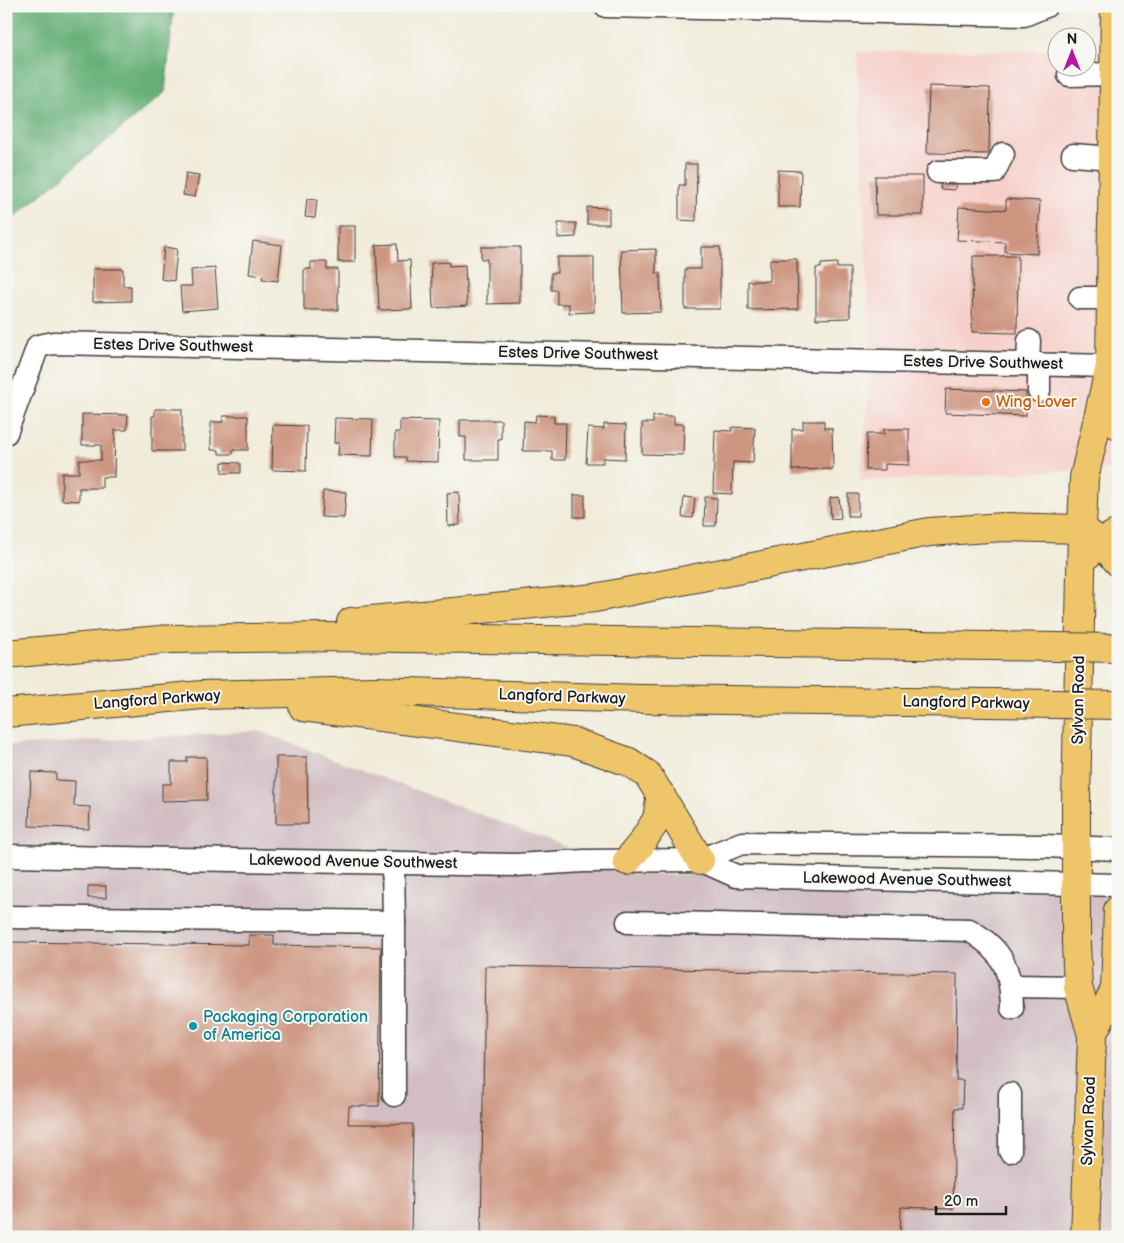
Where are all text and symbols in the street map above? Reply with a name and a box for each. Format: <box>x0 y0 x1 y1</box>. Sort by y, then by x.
north arrow <box>1046 28 1096 78</box>
text: N <box>1067 31 1077 48</box>
street label: Estes Drive Southwest <box>93 335 253 357</box>
street label: Estes Drive Southwest <box>498 343 658 365</box>
street label: Estes Drive Southwest <box>903 352 1063 374</box>
place label: Wing Lover <box>996 393 1077 412</box>
marker: Wing Lover <box>980 396 992 408</box>
street label: Sylvan Road <box>1069 655 1089 745</box>
street label: Langford Parkway <box>498 685 627 709</box>
street label: Langford Parkway <box>93 686 222 714</box>
street label: Langford Parkway <box>902 692 1031 714</box>
street label: Lakewood Avenue Southwest <box>248 851 458 873</box>
street label: Lakewood Avenue Southwest <box>802 869 1012 891</box>
place label: Packaging Corporation of America <box>203 1008 368 1045</box>
marker: Packaging Corporation of America <box>187 1020 199 1032</box>
street label: Sylvan Road <box>1078 1076 1100 1166</box>
scale bar <box>936 1183 1006 1215</box>
text: 20 m <box>944 1192 978 1211</box>

